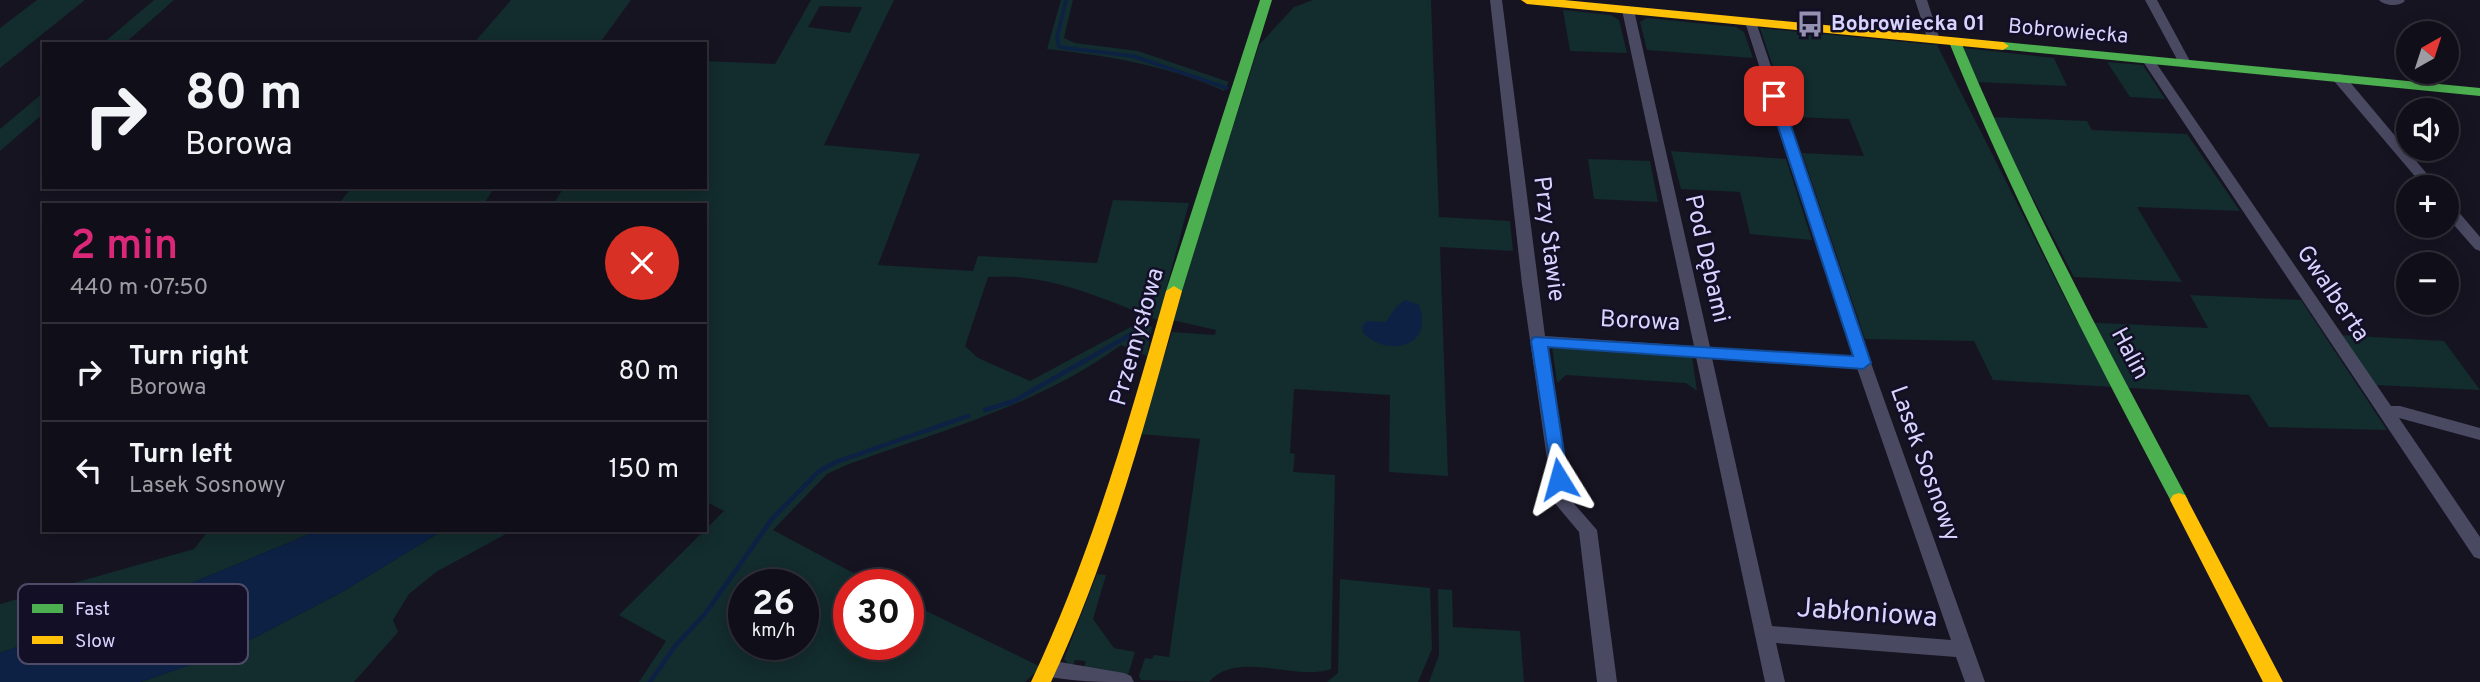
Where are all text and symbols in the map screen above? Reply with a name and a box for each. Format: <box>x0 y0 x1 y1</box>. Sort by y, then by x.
bus stop icon: Bobrowiecka 01 <box>1795 9 1825 39</box>
place label: Bobrowiecka 01 <box>1831 11 1985 38</box>
street label: Bobrowiecka <box>2007 13 2129 51</box>
north arrow <box>2396 21 2459 84</box>
map controls <box>2396 21 2459 315</box>
text: 80 m <box>185 65 302 127</box>
pin <box>1744 66 1804 126</box>
icon: right <box>70 70 161 161</box>
icon: arrive <box>1755 77 1793 115</box>
button: sound <box>2396 98 2459 161</box>
text: Borowa <box>185 126 293 166</box>
street label: Przy Stawie <box>1525 175 1571 303</box>
button: + <box>2396 175 2459 238</box>
street label: Pod Dębami <box>1677 192 1735 326</box>
text: 2 min <box>70 221 178 274</box>
button: close <box>605 226 679 300</box>
street label: Gwalberta <box>2289 240 2375 348</box>
button: − <box>2396 252 2459 315</box>
street label: Przemysłowa <box>1104 265 1172 409</box>
text: 440 m · 07:50 <box>70 274 208 303</box>
street label: Borowa <box>1599 305 1681 339</box>
street label: Halin <box>2103 323 2155 385</box>
text: Turn right <box>129 341 249 374</box>
icon: right <box>70 353 108 391</box>
text: 80 m <box>619 356 679 389</box>
text: Borowa <box>129 374 206 403</box>
street label: Lasek Sosnowy <box>1882 382 1966 546</box>
text: Turn left <box>129 439 233 472</box>
position arrow <box>1522 442 1596 516</box>
icon: left <box>70 451 108 489</box>
text: 150 m <box>608 454 679 487</box>
text: Lasek Sosnowy <box>129 472 286 501</box>
speed limit sign: 30 <box>833 569 924 660</box>
text: 26 <box>752 583 795 627</box>
legend <box>18 584 248 664</box>
street label: Jabłoniowa <box>1795 591 1939 637</box>
text: Fast <box>75 598 110 622</box>
text: km/h <box>752 620 795 643</box>
text: Slow <box>75 630 115 654</box>

